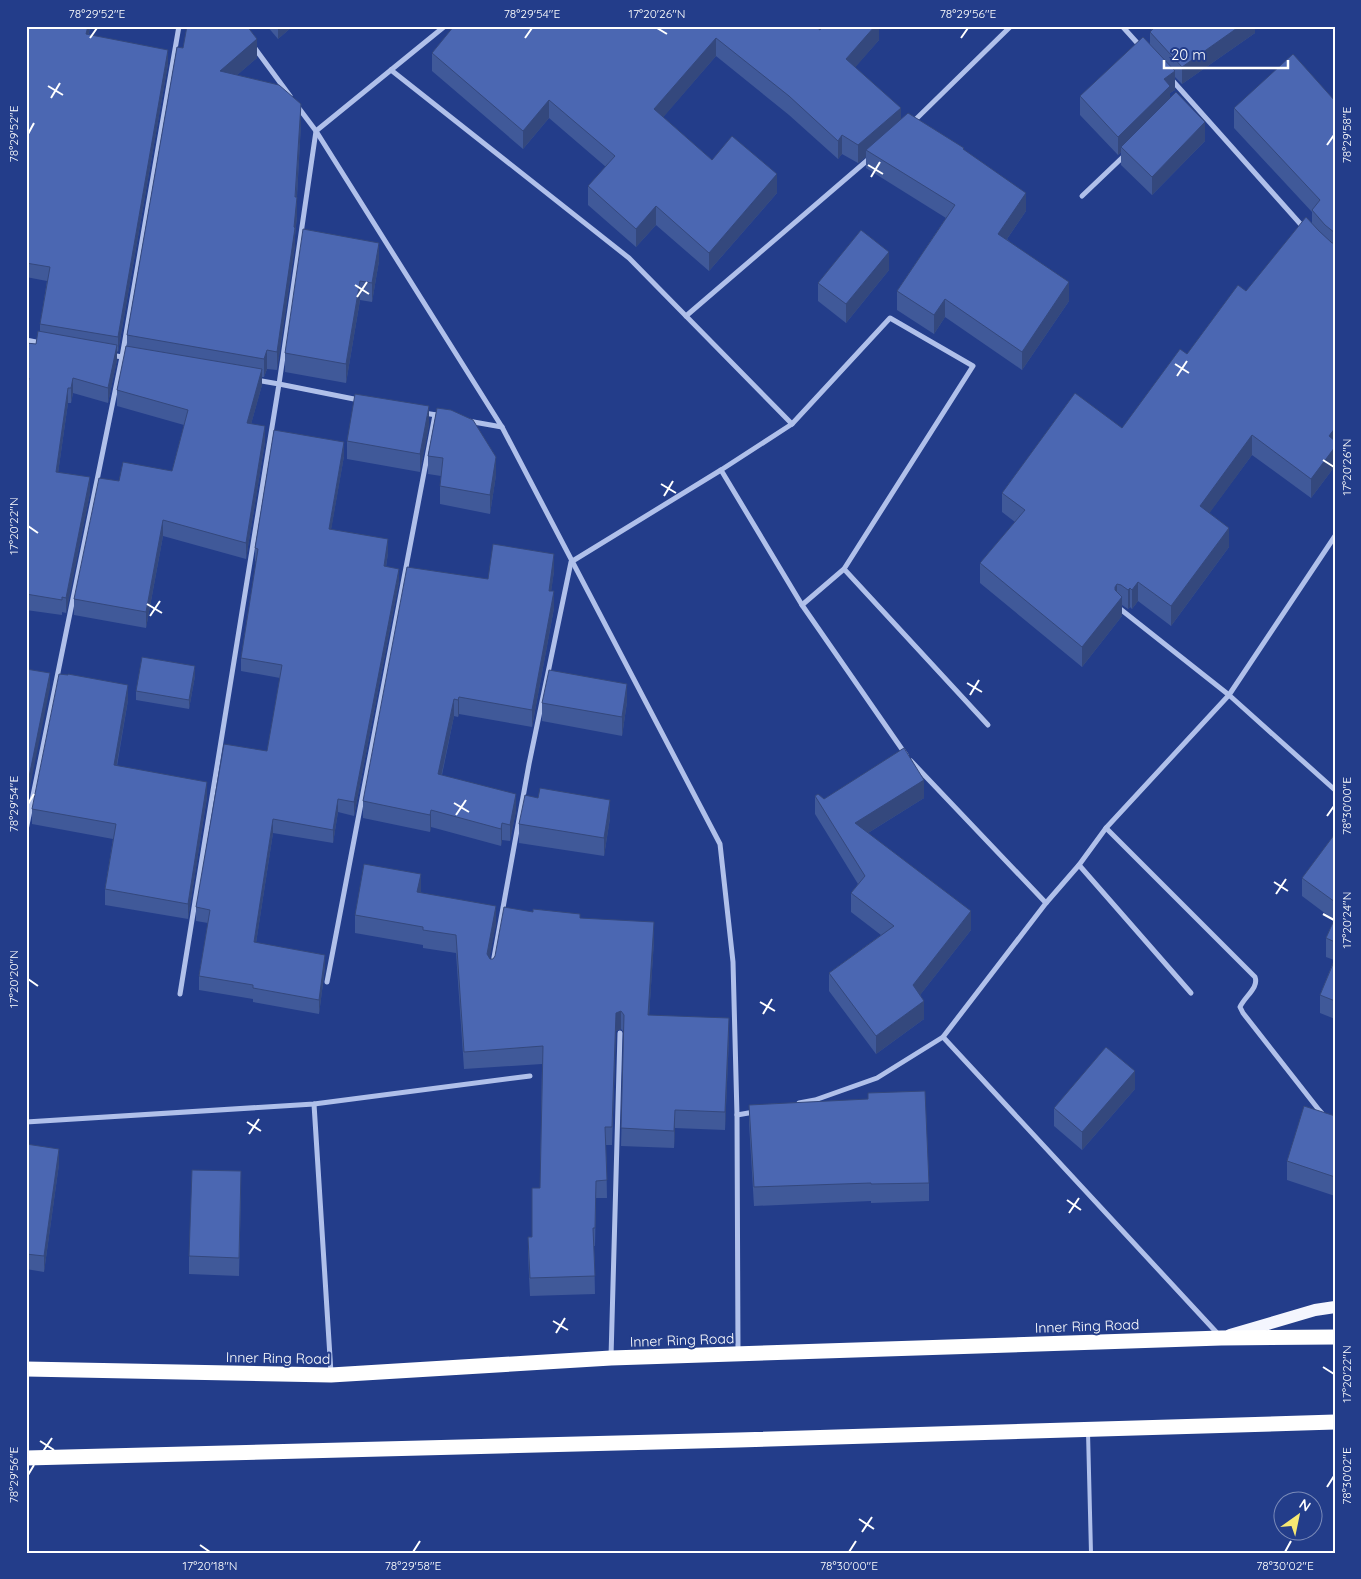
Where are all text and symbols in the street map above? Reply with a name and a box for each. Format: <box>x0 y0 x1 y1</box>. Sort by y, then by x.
text: 78°29'52"E <box>69 6 126 21</box>
text: 78°29'54"E <box>504 6 560 21</box>
text: 17°20'26"N <box>628 6 686 21</box>
text: 78°29'56"E <box>940 6 997 21</box>
scale bar <box>1164 38 1287 70</box>
text: 20 m <box>1171 45 1206 64</box>
text: 78°29'52"E <box>6 105 21 162</box>
text: 78°29'58"E <box>1339 106 1354 163</box>
text: 17°20'26"N <box>1339 438 1354 496</box>
text: 17°20'22"N <box>6 497 21 555</box>
text: 78°29'54"E <box>6 776 21 832</box>
text: 78°30'00"E <box>1339 777 1354 835</box>
text: 17°20'24"N <box>1339 892 1354 948</box>
text: 17°20'20"N <box>6 950 21 1008</box>
street label: Inner Ring Road <box>1034 1315 1140 1337</box>
street label: Inner Ring Road <box>629 1329 735 1351</box>
text: 17°20'22"N <box>1339 1345 1354 1403</box>
street label: Inner Ring Road <box>226 1348 330 1368</box>
text: 78°29'56"E <box>6 1446 21 1503</box>
text: 78°30'02"E <box>1339 1447 1354 1505</box>
north arrow <box>1274 1492 1324 1542</box>
text: N <box>1296 1495 1314 1515</box>
text: 17°20'18"N <box>183 1558 237 1573</box>
text: 78°29'58"E <box>385 1558 442 1573</box>
text: 78°30'00"E <box>820 1558 878 1573</box>
text: 78°30'02"E <box>1256 1558 1314 1573</box>

